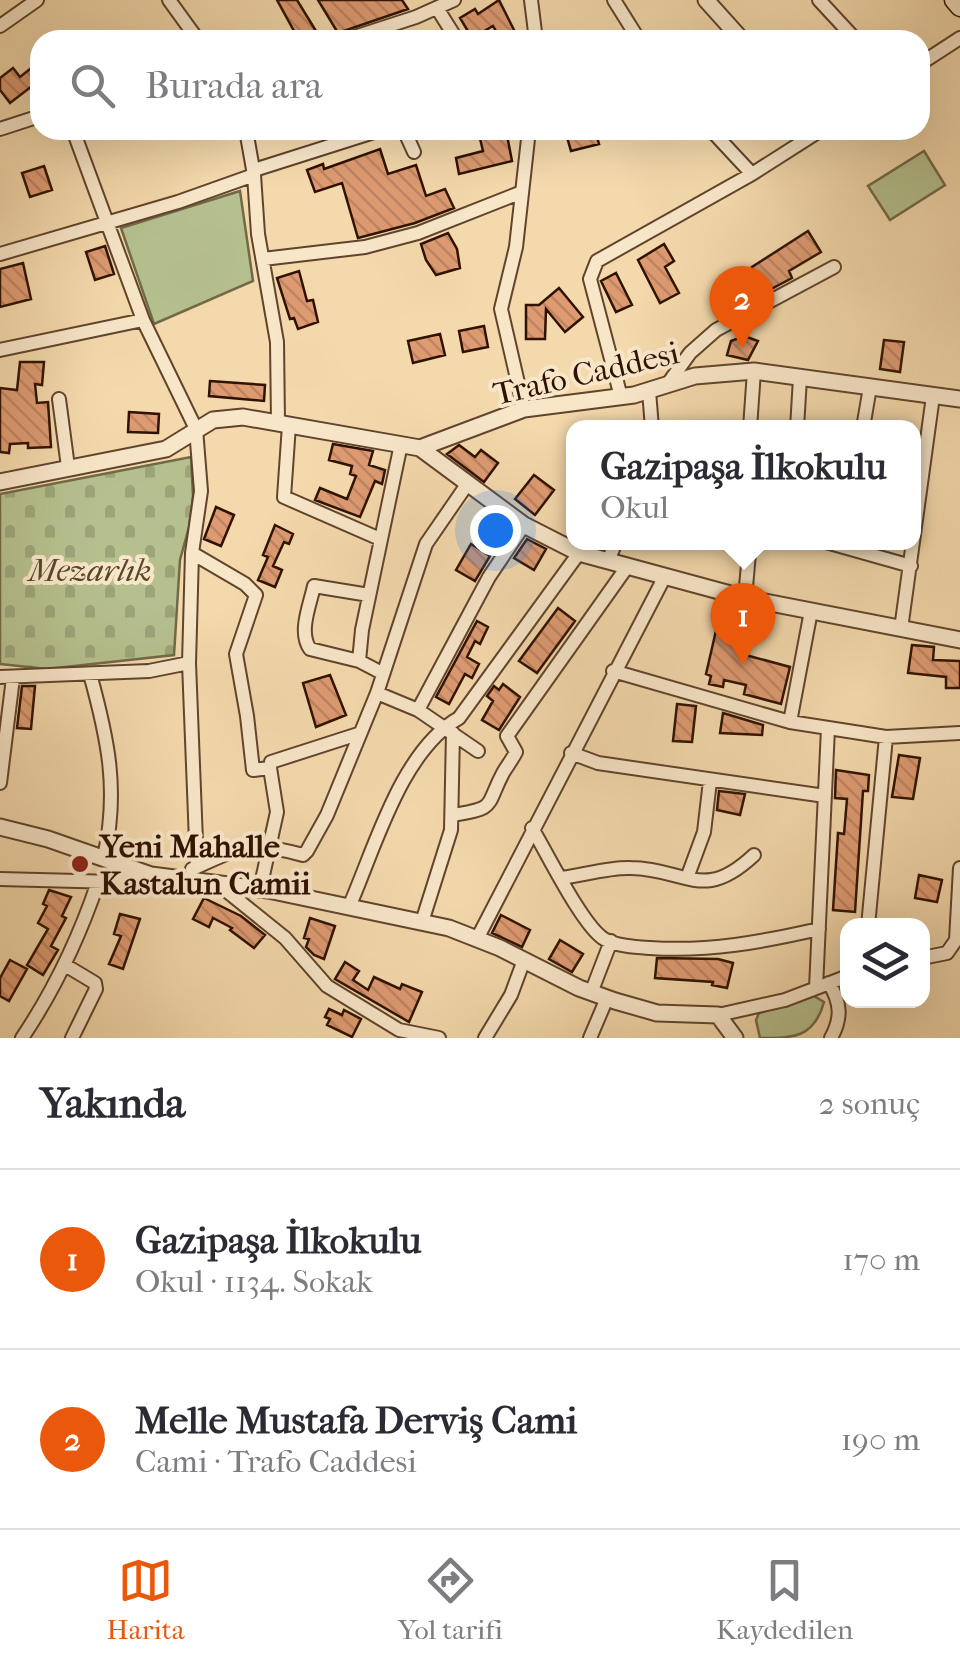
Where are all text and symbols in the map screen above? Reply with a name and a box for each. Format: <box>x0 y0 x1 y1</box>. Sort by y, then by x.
search box <box>30 30 930 140</box>
icon: search <box>65 58 120 113</box>
text: Burada ara <box>145 63 323 108</box>
pin: 2 <box>710 266 774 348</box>
street label: Trafo Caddesi <box>490 334 683 413</box>
popup <box>566 420 921 550</box>
text: Gazipaşa İlkokulu <box>600 444 887 489</box>
text: Okul <box>600 489 669 526</box>
your location <box>470 505 521 556</box>
park label: Mezarlık <box>27 552 151 589</box>
pin: 1 <box>710 582 776 665</box>
place label: Yeni Mahalle Kastalun Camii <box>98 828 311 902</box>
marker: Yeni Mahalle Kastalun Camii <box>69 853 91 875</box>
map controls <box>840 918 930 1008</box>
button: layers <box>840 918 930 1008</box>
text: Yakında <box>40 1079 185 1128</box>
text: 2 sonuç <box>819 1085 920 1122</box>
text: Gazipaşa İlkokulu <box>135 1218 422 1263</box>
text: 1 <box>67 1241 78 1278</box>
text: 170 m <box>842 1241 920 1278</box>
text: Okul · 1134. Sokak <box>135 1263 373 1300</box>
text: Melle Mustafa Derviş Cami <box>135 1398 577 1443</box>
text: 2 <box>64 1421 81 1458</box>
text: 190 m <box>841 1421 920 1458</box>
text: Cami · Trafo Caddesi <box>135 1443 417 1480</box>
tab: Harita <box>107 1553 185 1646</box>
tab: Yol tarifi <box>398 1553 503 1646</box>
tab: Kaydedilen <box>716 1553 853 1646</box>

